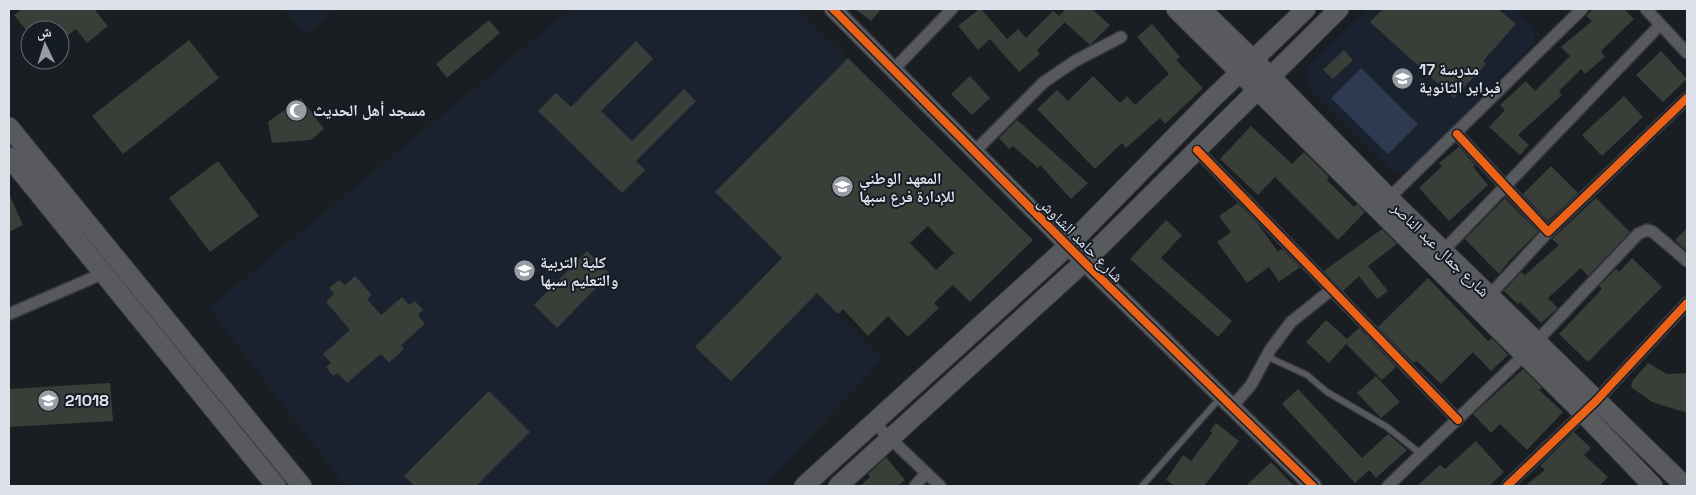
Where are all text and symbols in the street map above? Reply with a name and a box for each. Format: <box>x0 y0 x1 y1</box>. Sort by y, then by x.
north arrow <box>20 20 70 70</box>
text: ش <box>36 23 52 42</box>
place label: مدرسة 17 فبراير الثانوية <box>1419 59 1501 98</box>
school or university icon: مدرسة 17 فبراير الثانوية <box>1391 66 1415 90</box>
mosque icon: مسجد أهل الحديث <box>285 98 309 122</box>
place label: مسجد أهل الحديث <box>313 100 426 121</box>
place label: المعهد الوطني للإدارة فرع سبها <box>859 168 955 207</box>
school or university icon: المعهد الوطني للإدارة فرع سبها <box>831 175 855 199</box>
street label: شارع حامد الشاوش <box>1033 192 1128 287</box>
street label: شارع جمال عبد الناصر <box>1386 197 1494 302</box>
place label: كلية التربية والتعليم سبها <box>540 252 618 292</box>
school or university icon: كلية التربية والتعليم سبها <box>512 259 536 283</box>
school or university icon: 21018 <box>37 388 61 412</box>
place label: 21018 <box>65 390 109 411</box>

